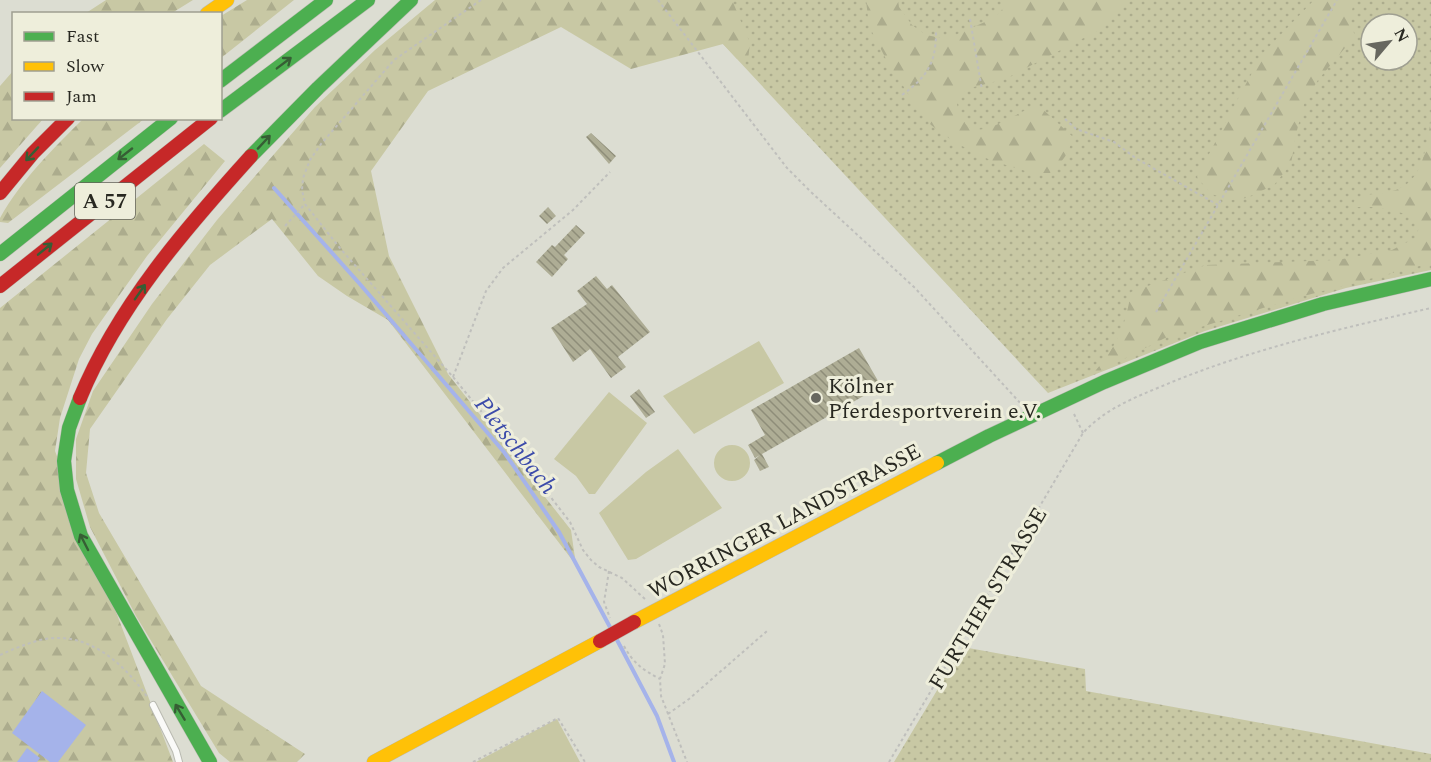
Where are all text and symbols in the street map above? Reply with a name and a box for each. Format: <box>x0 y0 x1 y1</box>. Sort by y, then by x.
legend <box>12 12 222 120</box>
north arrow <box>1359 12 1419 72</box>
text: Fast <box>66 23 99 50</box>
text: N <box>1388 24 1415 47</box>
text: Slow <box>66 53 105 80</box>
one-way arrow <box>275 57 291 70</box>
text: Jam <box>66 83 97 110</box>
one-way arrow <box>257 134 271 149</box>
one-way arrow <box>25 146 39 161</box>
one-way arrow <box>118 148 134 161</box>
road number: A 57 <box>75 183 135 219</box>
one-way arrow <box>37 243 53 256</box>
one-way arrow <box>134 284 146 300</box>
place label: Kölner Pferdesportverein e.V. <box>828 370 1041 428</box>
water label: Pletschbach <box>465 389 565 503</box>
marker: Kölner Pferdesportverein e.V. <box>809 391 823 405</box>
street label: WORRINGER LANDSTRASSE <box>642 435 927 608</box>
street label: FURTHER STRASSE <box>921 501 1056 696</box>
one-way arrow <box>78 533 90 551</box>
one-way arrow <box>174 704 186 721</box>

